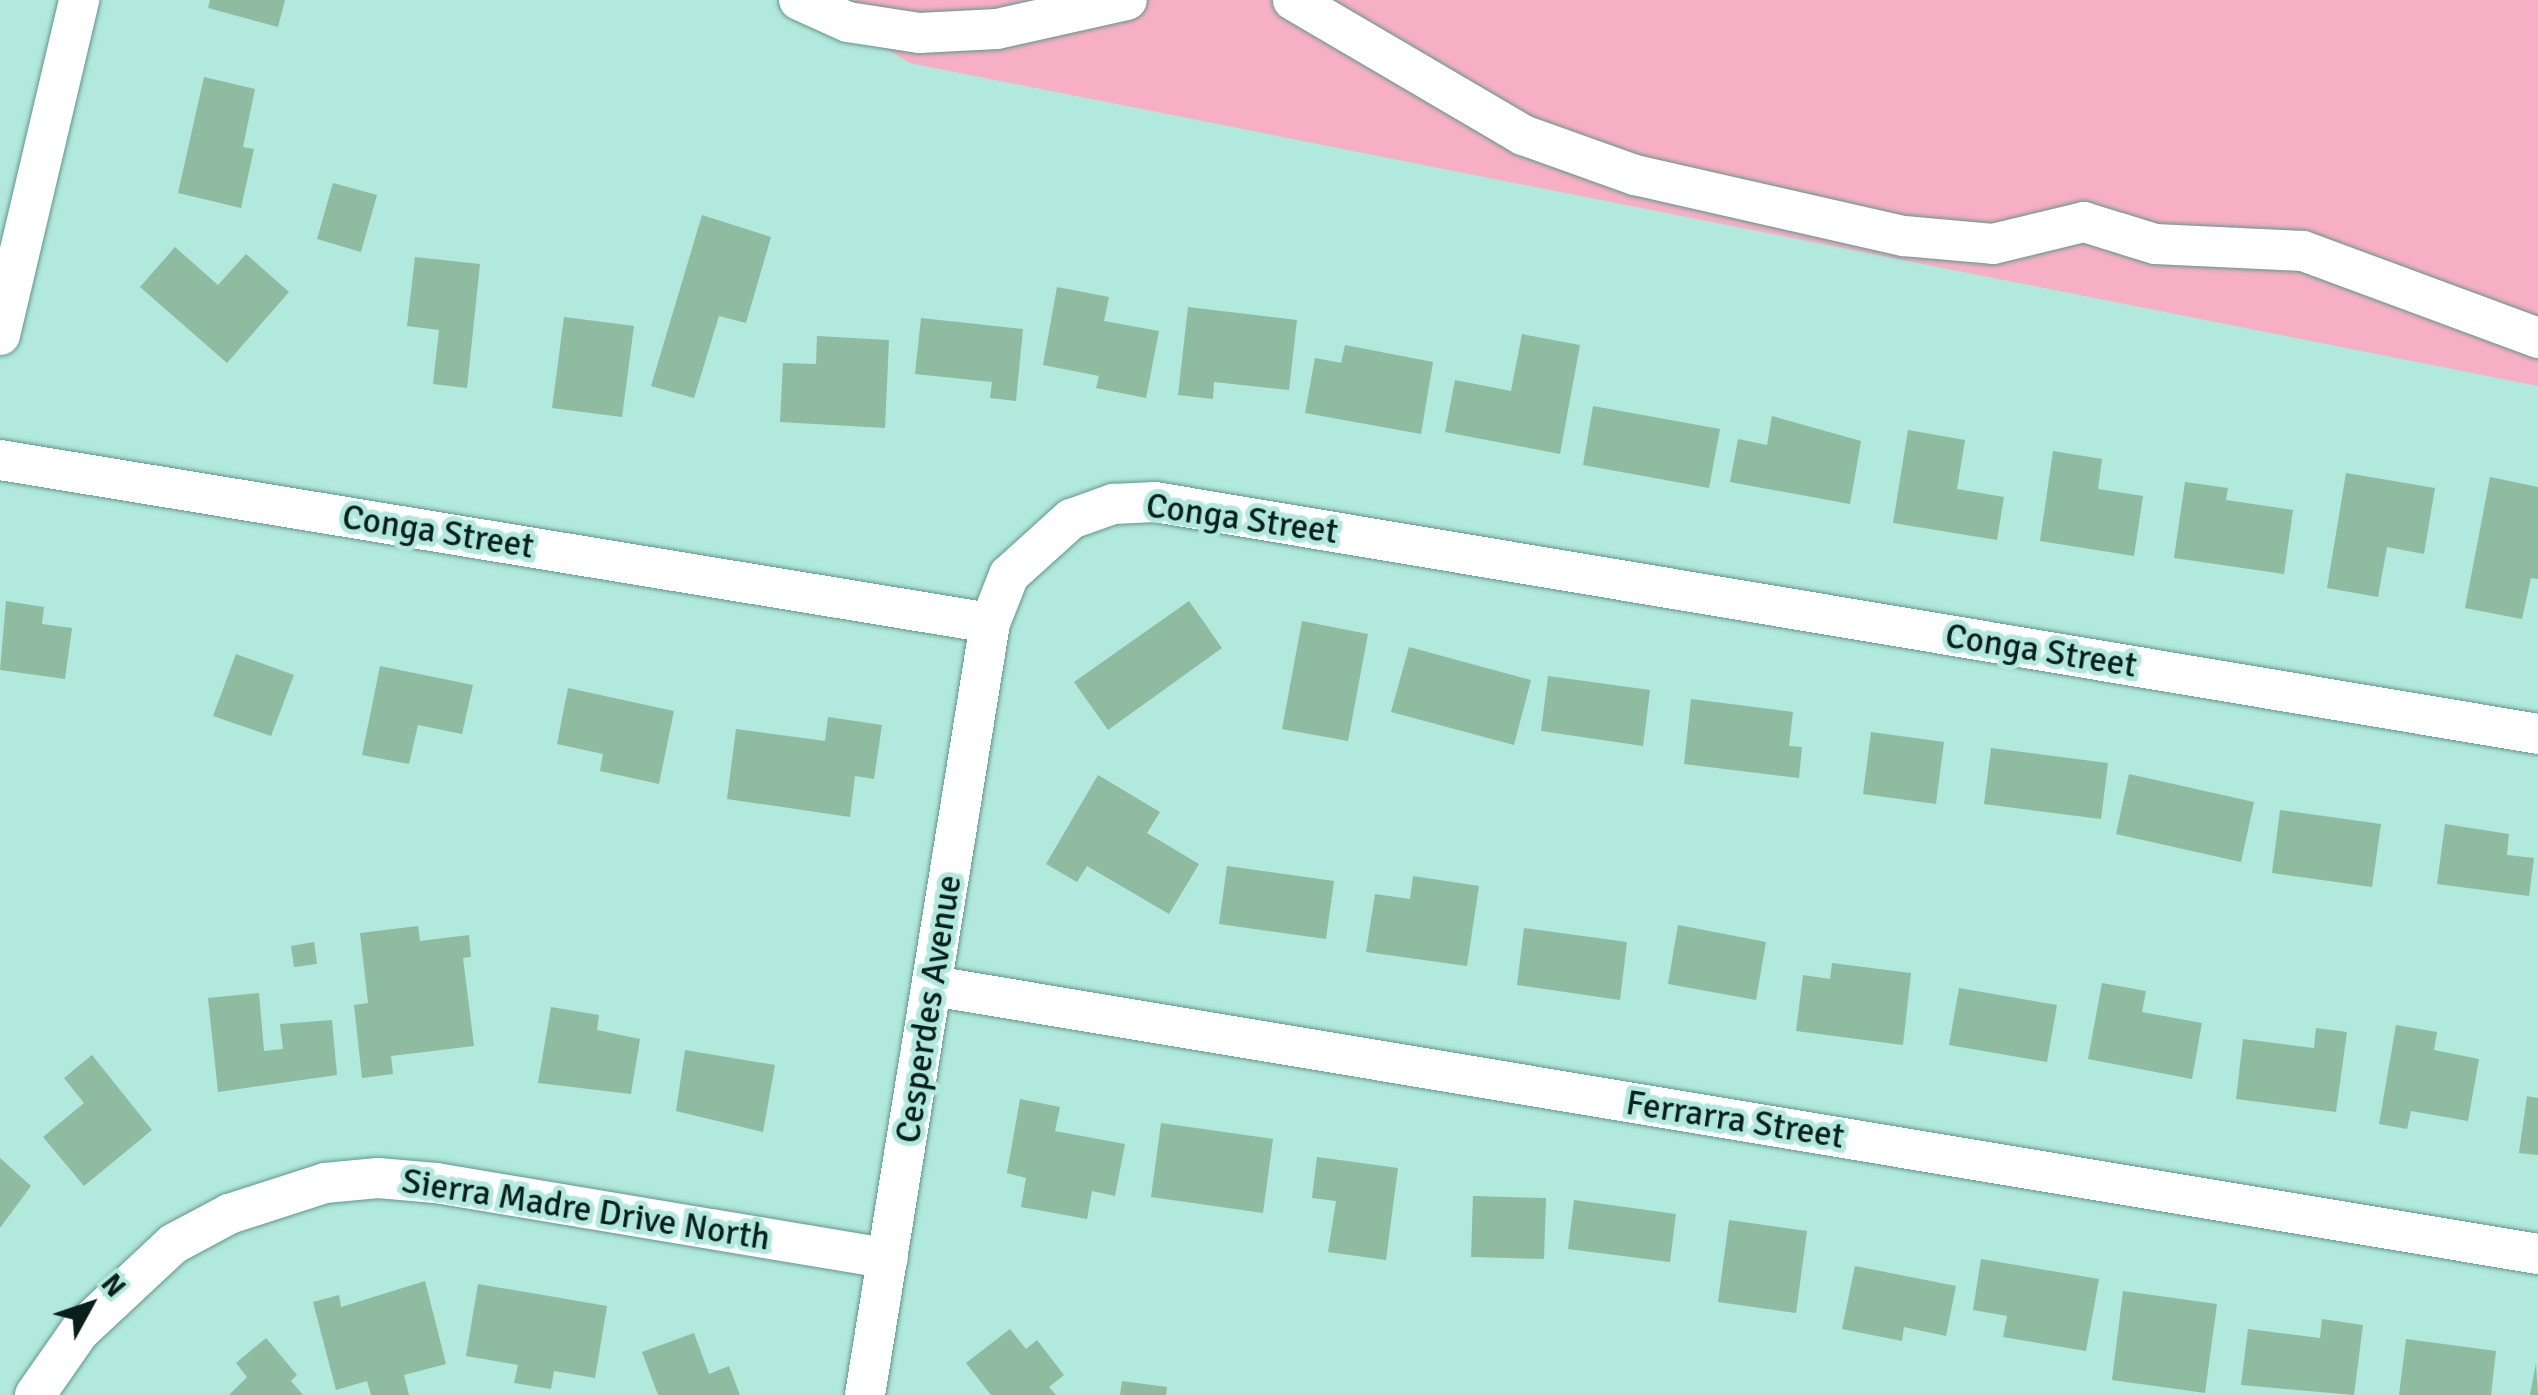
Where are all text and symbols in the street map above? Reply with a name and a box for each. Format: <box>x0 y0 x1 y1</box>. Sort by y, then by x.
street label: Conga Street <box>1143 485 1341 553</box>
street label: Conga Street <box>339 496 537 568</box>
street label: Conga Street <box>1942 615 2140 687</box>
street label: Cesperdes Avenue <box>887 872 971 1146</box>
street label: Ferrarra Street <box>1623 1082 1847 1158</box>
street label: Sierra Madre Drive North <box>399 1160 773 1260</box>
north arrow <box>40 1255 140 1355</box>
text: N <box>94 1267 132 1304</box>

